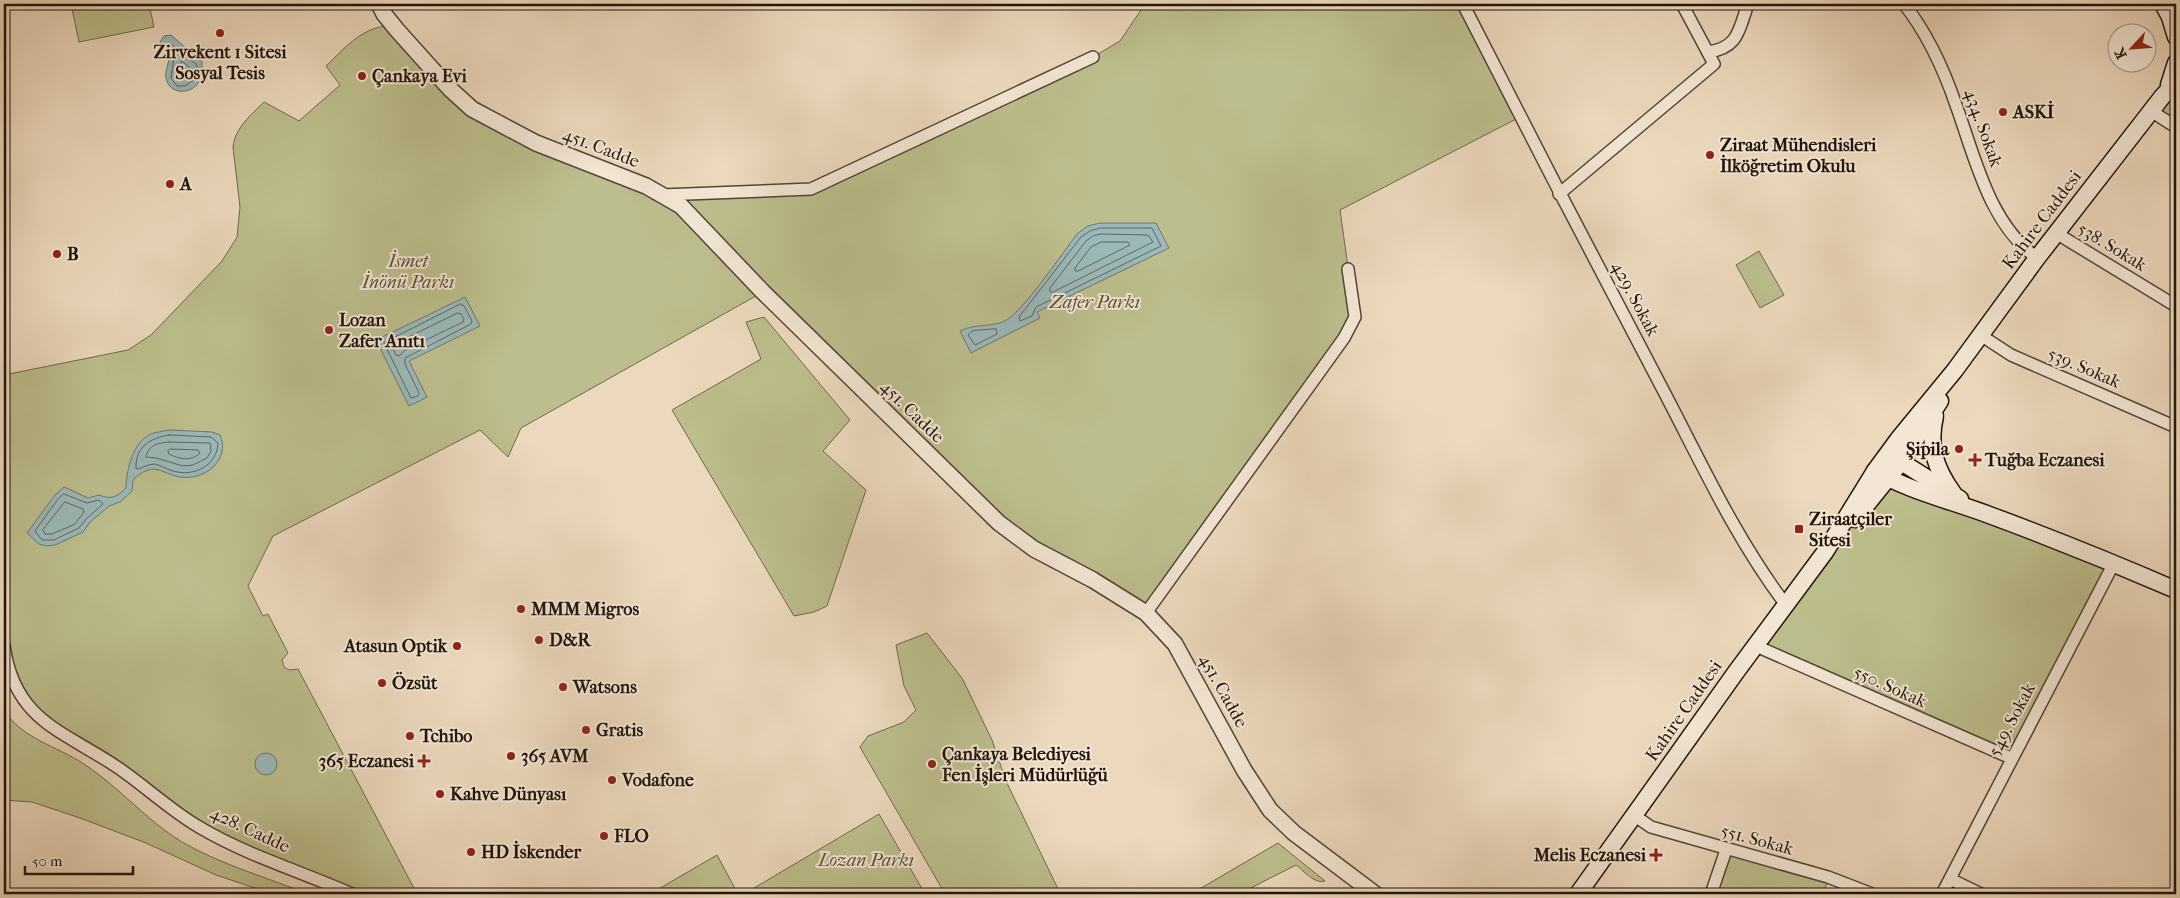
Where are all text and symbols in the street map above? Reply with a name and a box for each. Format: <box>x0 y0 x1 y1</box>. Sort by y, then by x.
north arrow <box>2108 22 2158 72</box>
marker: Zirvekent 1 Sitesi Sosyal Tesis <box>214 27 226 39</box>
place label: Zirvekent 1 Sitesi Sosyal Tesis <box>153 42 287 84</box>
text: K <box>2111 44 2131 62</box>
place label: Çankaya Evi <box>372 66 467 88</box>
marker: Çankaya Evi <box>356 70 368 82</box>
street label: 434. Sokak <box>1959 86 2007 171</box>
place label: ASKİ <box>2012 100 2054 123</box>
marker: ASKİ <box>1997 106 2009 118</box>
street label: 451. Cadde <box>560 124 642 172</box>
place label: Ziraat Mühendisleri İlköğretim Okulu <box>1720 135 1877 177</box>
marker: Ziraat Mühendisleri İlköğretim Okulu <box>1704 149 1716 161</box>
street label: Kahire Caddesi <box>1998 166 2086 274</box>
place label: A <box>179 174 193 195</box>
marker: A <box>164 178 176 190</box>
street label: 538. Sokak <box>2074 218 2151 276</box>
place label: B <box>67 244 79 265</box>
marker: B <box>51 248 63 260</box>
park label: İsmet İnönü Parkı <box>361 249 454 293</box>
street label: 429. Sokak <box>1607 258 1664 341</box>
park label: Zafer Parkı <box>1049 292 1140 313</box>
place label: Lozan Zafer Anıtı <box>339 310 425 352</box>
marker: Lozan Zafer Anıtı <box>323 324 335 336</box>
street label: 539. Sokak <box>2044 343 2124 393</box>
street label: 451. Cadde <box>876 376 948 448</box>
place label: Şipila <box>1906 439 1950 460</box>
marker: Şipila <box>1953 443 1965 455</box>
place label: Tuğba Eczanesi <box>1984 450 2105 471</box>
marker: Tuğba Eczanesi <box>1969 454 1981 466</box>
place label: Ziraatçiler Sitesi <box>1809 509 1892 551</box>
marker: Ziraatçiler Sitesi <box>1793 523 1805 535</box>
place label: MMM Migros <box>530 599 639 620</box>
marker: MMM Migros <box>515 603 527 615</box>
place label: D&R <box>549 630 592 651</box>
marker: D&R <box>533 634 545 646</box>
place label: Atasun Optik <box>343 636 448 657</box>
marker: Atasun Optik <box>451 640 463 652</box>
street label: 451. Cadde <box>1194 651 1252 731</box>
street label: Kahire Caddesi <box>1641 656 1727 765</box>
street label: 550. Sokak <box>1850 662 1930 713</box>
place label: Özsüt <box>392 671 438 694</box>
marker: Özsüt <box>376 677 388 689</box>
place label: Watsons <box>572 677 637 698</box>
street label: 549. Sokak <box>1984 679 2040 760</box>
marker: Watsons <box>557 681 569 693</box>
place label: Gratis <box>596 720 643 741</box>
marker: Gratis <box>580 724 592 736</box>
place label: Tchibo <box>419 726 472 747</box>
marker: Tchibo <box>404 730 416 742</box>
place label: Çankaya Belediyesi Fen İşleri Müdürlüğü <box>941 744 1109 786</box>
place label: 365 AVM <box>521 746 589 767</box>
marker: 365 AVM <box>505 750 517 762</box>
place label: 365 Eczanesi <box>319 751 415 772</box>
marker: 365 Eczanesi <box>418 755 430 767</box>
marker: Çankaya Belediyesi Fen İşleri Müdürlüğü <box>926 758 938 770</box>
place label: Vodafone <box>621 770 694 791</box>
marker: Vodafone <box>606 774 618 786</box>
place label: Kahve Dünyası <box>450 784 567 805</box>
marker: Kahve Dünyası <box>434 788 446 800</box>
street label: 428. Cadde <box>207 802 293 858</box>
street label: 551. Sokak <box>1718 820 1796 860</box>
place label: FLO <box>613 826 649 847</box>
marker: FLO <box>598 830 610 842</box>
place label: HD İskender <box>481 840 581 863</box>
scale bar <box>25 843 132 875</box>
place label: Melis Eczanesi <box>1533 845 1647 866</box>
marker: HD İskender <box>465 846 477 858</box>
marker: Melis Eczanesi <box>1650 849 1662 861</box>
park label: Lozan Parkı <box>816 850 914 871</box>
text: 50 m <box>32 852 63 870</box>

